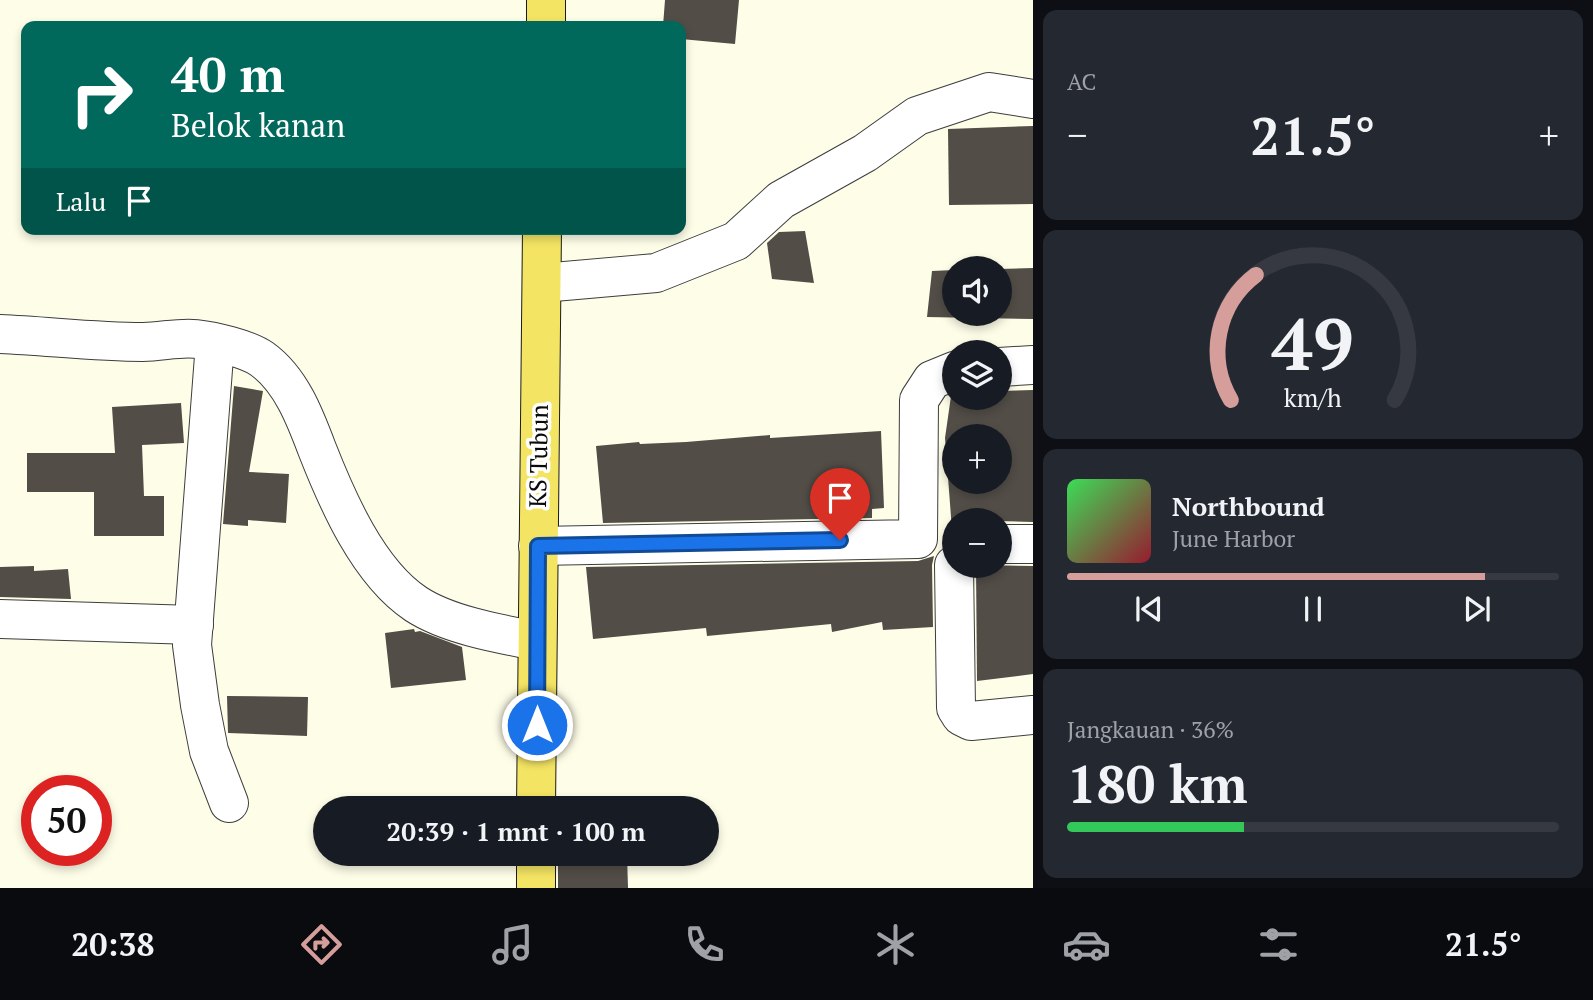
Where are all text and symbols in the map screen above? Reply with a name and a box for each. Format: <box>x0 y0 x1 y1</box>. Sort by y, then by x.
text: 40 m <box>171 41 285 106</box>
icon: right <box>56 49 147 140</box>
text: AC <box>1067 66 1096 97</box>
text: 21.5° <box>1250 101 1376 170</box>
text: Belok kanan <box>171 104 345 146</box>
text: − <box>1067 110 1087 160</box>
text: + <box>1539 110 1559 160</box>
icon: arrive <box>120 182 158 220</box>
text: Lalu <box>56 184 106 218</box>
map controls <box>942 256 1012 578</box>
button: sound <box>942 256 1012 326</box>
text: 49 <box>1272 295 1354 392</box>
button: layers <box>942 340 1012 410</box>
text: km/h <box>1284 381 1342 414</box>
street label: KS Tubun <box>521 404 555 508</box>
button: + <box>942 424 1012 494</box>
pin <box>810 468 870 540</box>
icon: arrive <box>821 479 859 517</box>
text: Northbound <box>1172 489 1325 523</box>
button: − <box>942 508 1012 578</box>
text: June Harbor <box>1172 523 1295 554</box>
icon: previous <box>1130 590 1168 628</box>
icon: pause <box>1294 590 1332 628</box>
icon: next <box>1458 590 1496 628</box>
position arrow <box>500 688 574 762</box>
text: Jangkauan · 36% <box>1067 714 1234 745</box>
text: 180 km <box>1067 749 1248 818</box>
speed limit sign: 50 <box>21 775 112 866</box>
text: 20:39 · 1 mnt · 100 m <box>386 814 646 848</box>
icon: directions <box>297 920 346 969</box>
icon: music <box>488 920 537 969</box>
icon: phone <box>680 920 729 969</box>
icon: climate <box>871 920 920 969</box>
icon: car <box>1062 920 1111 969</box>
icon: filters <box>1254 920 1303 969</box>
text: 20:38 <box>71 923 154 965</box>
text: 21.5° <box>1445 923 1522 965</box>

